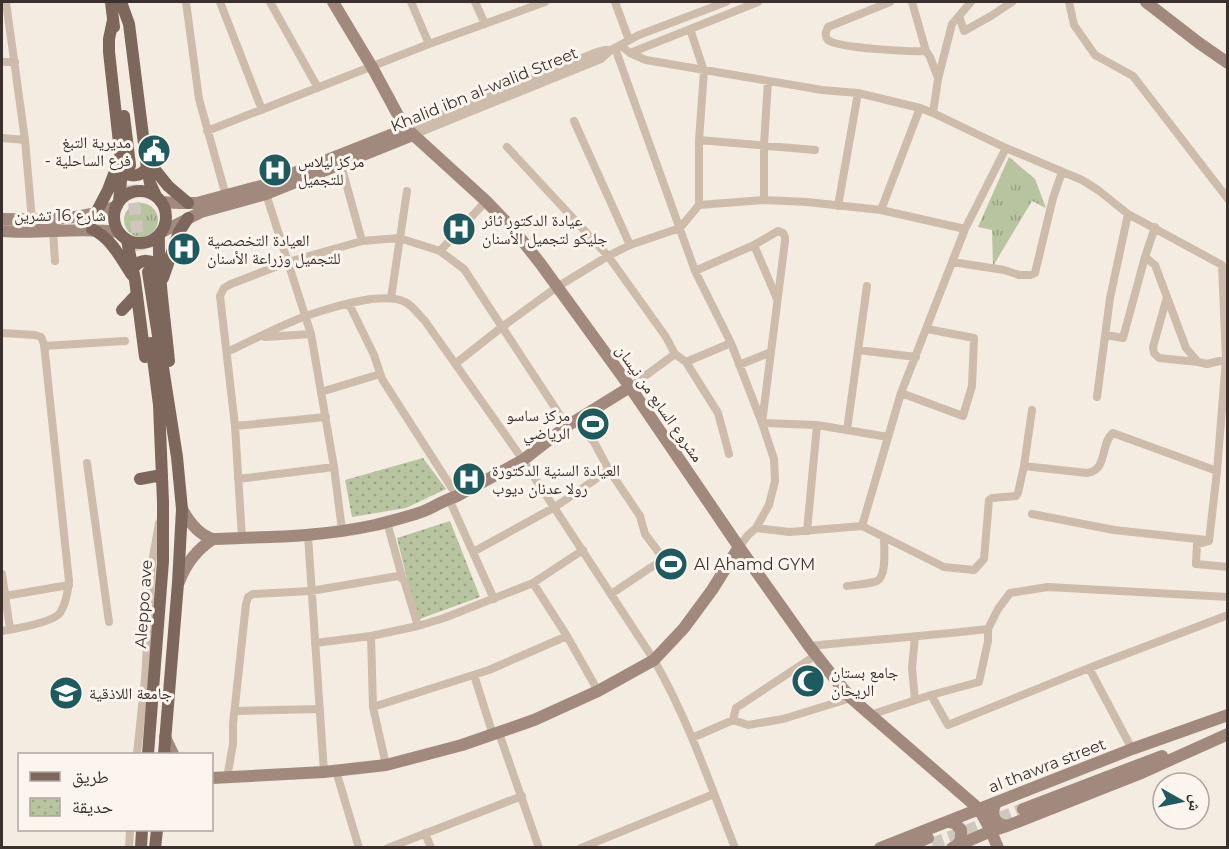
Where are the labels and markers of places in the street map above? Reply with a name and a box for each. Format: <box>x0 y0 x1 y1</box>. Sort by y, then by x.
place label: مديرية التبغ - فرع الساحلية <box>45 133 131 171</box>
public building icon: مديرية التبغ - فرع الساحلية <box>136 133 172 169</box>
hospital icon: مركز ليلاس للتجميل <box>257 152 293 188</box>
place label: مركز ليلاس للتجميل <box>298 152 364 190</box>
hospital icon: عيادة الدكتور ثائر جليكو لتجميل الأسنان <box>441 211 477 247</box>
place label: عيادة الدكتور ثائر جليكو لتجميل الأسنان <box>481 211 607 249</box>
hospital icon: العيادة التخصصية للتجميل وزراعة الأسنان <box>166 231 202 267</box>
place label: العيادة التخصصية للتجميل وزراعة الأسنان <box>207 231 341 269</box>
place label: مركز ساسو الرياضي <box>506 406 570 446</box>
sports icon: مركز ساسو الرياضي <box>575 406 611 442</box>
hospital icon: العيادة السنية الدكتورة رولا عدنان ديوب <box>451 461 487 497</box>
place label: العيادة السنية الدكتورة رولا عدنان ديوب <box>492 461 620 499</box>
sports icon: Al Ahamd GYM <box>653 546 689 582</box>
place label: Al Ahamd GYM <box>694 555 815 574</box>
mosque icon: جامع بستان الريحان <box>790 663 826 699</box>
place label: جامع بستان الريحان <box>831 663 899 701</box>
school or university icon: جامعة اللاذقية <box>48 675 84 711</box>
place label: جامعة اللاذقية <box>89 684 172 703</box>

